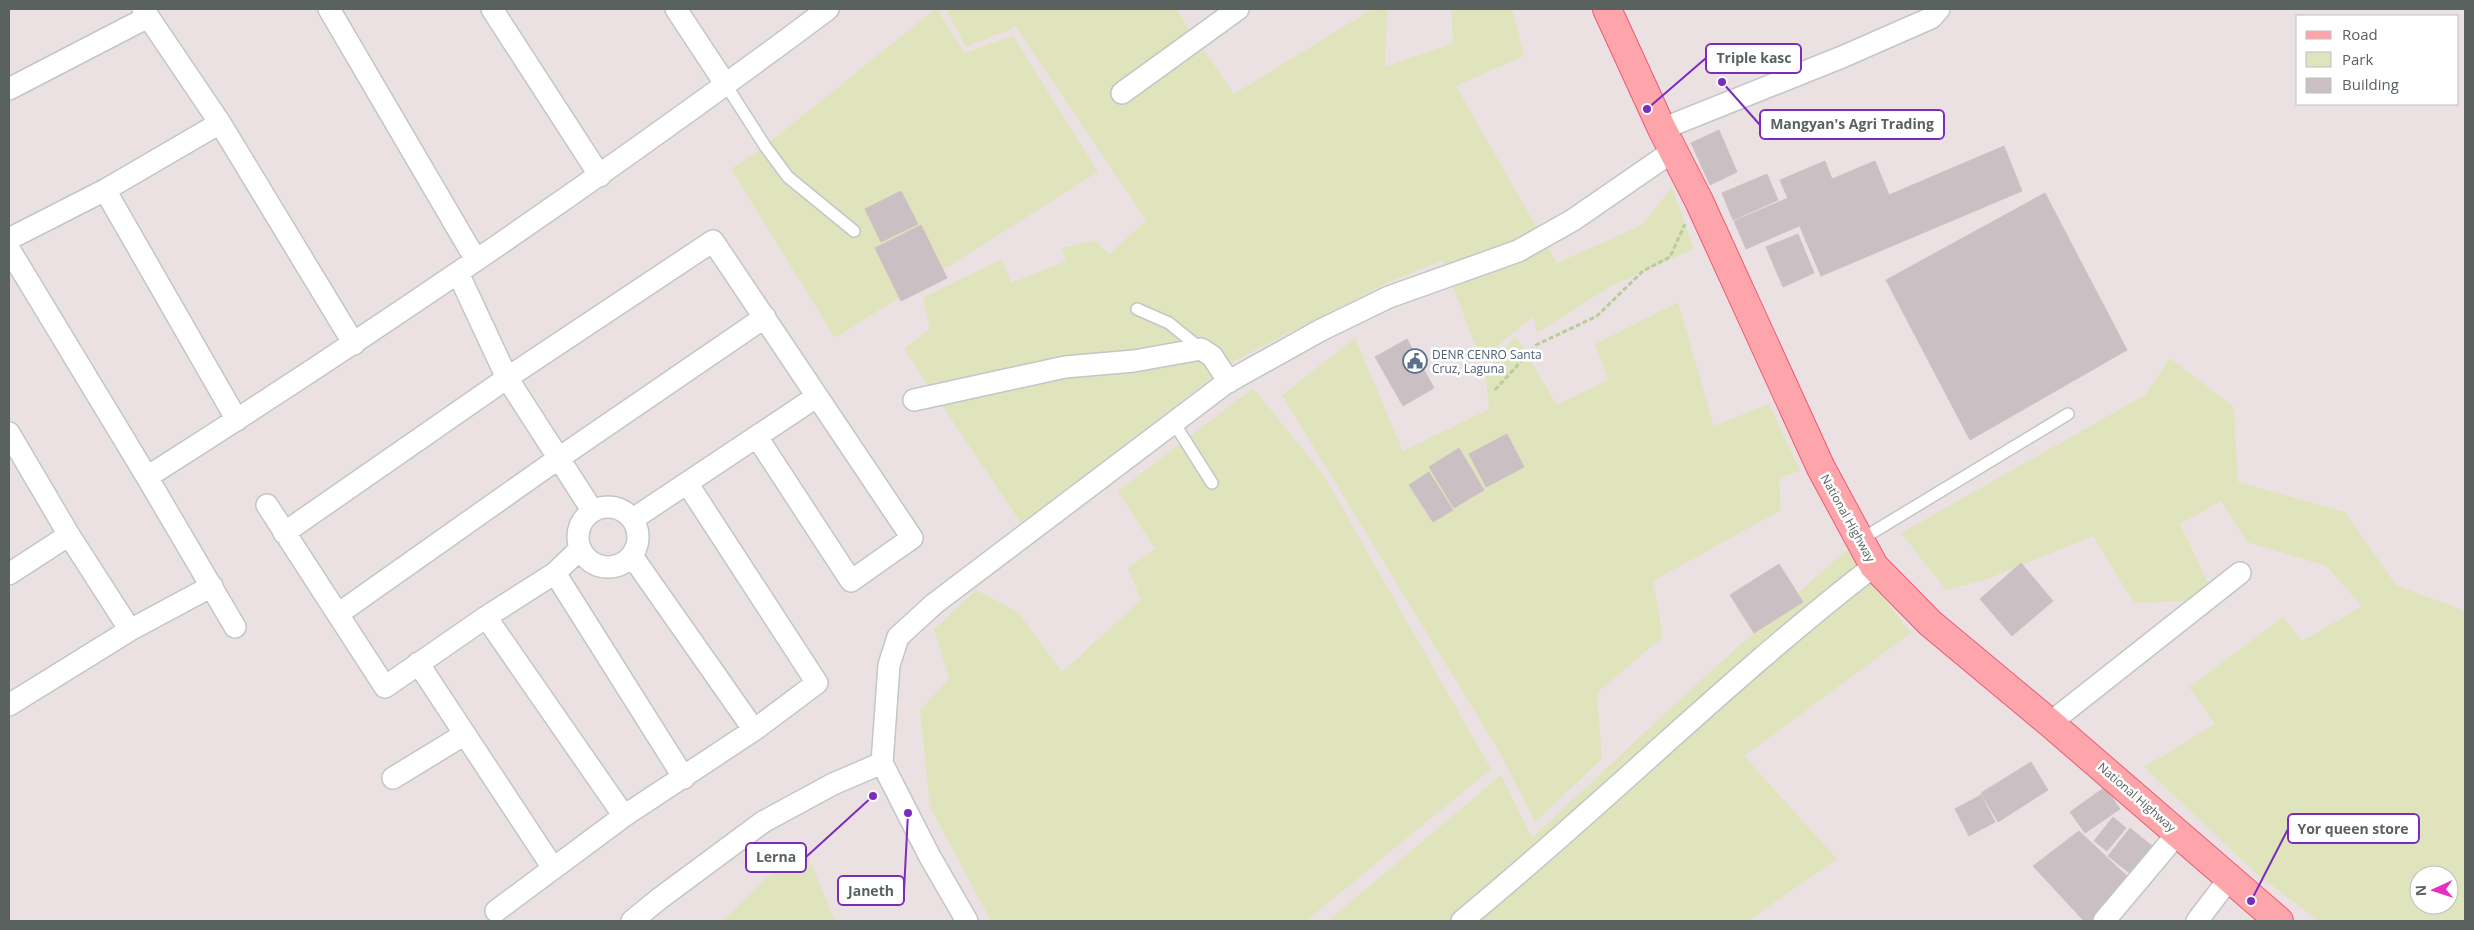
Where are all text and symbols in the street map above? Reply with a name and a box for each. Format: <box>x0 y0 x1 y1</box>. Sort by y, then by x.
legend <box>2296 15 2459 105</box>
text: Road <box>2342 24 2378 44</box>
callout: Triple kasc <box>1706 44 1801 73</box>
text: Triple kasc <box>1716 48 1792 67</box>
text: Park <box>2342 49 2373 69</box>
text: Building <box>2342 74 2399 94</box>
callout: Mangyan's Agri Trading <box>1760 110 1944 139</box>
text: Mangyan's Agri Trading <box>1770 114 1934 133</box>
place label: DENR CENRO Santa Cruz, Laguna <box>1432 346 1542 377</box>
public building icon: DENR CENRO Santa Cruz, Laguna <box>1402 348 1428 374</box>
street label: National Highway <box>1817 471 1880 566</box>
street label: National Highway <box>2094 758 2180 836</box>
callout: Yor queen store <box>2288 814 2419 843</box>
text: Yor queen store <box>2297 819 2409 838</box>
callout: Lerna <box>746 843 806 872</box>
text: Lerna <box>756 847 796 866</box>
north arrow <box>2409 865 2459 915</box>
callout: Janeth <box>838 876 904 905</box>
text: Janeth <box>846 881 894 900</box>
text: N <box>2411 885 2430 897</box>

